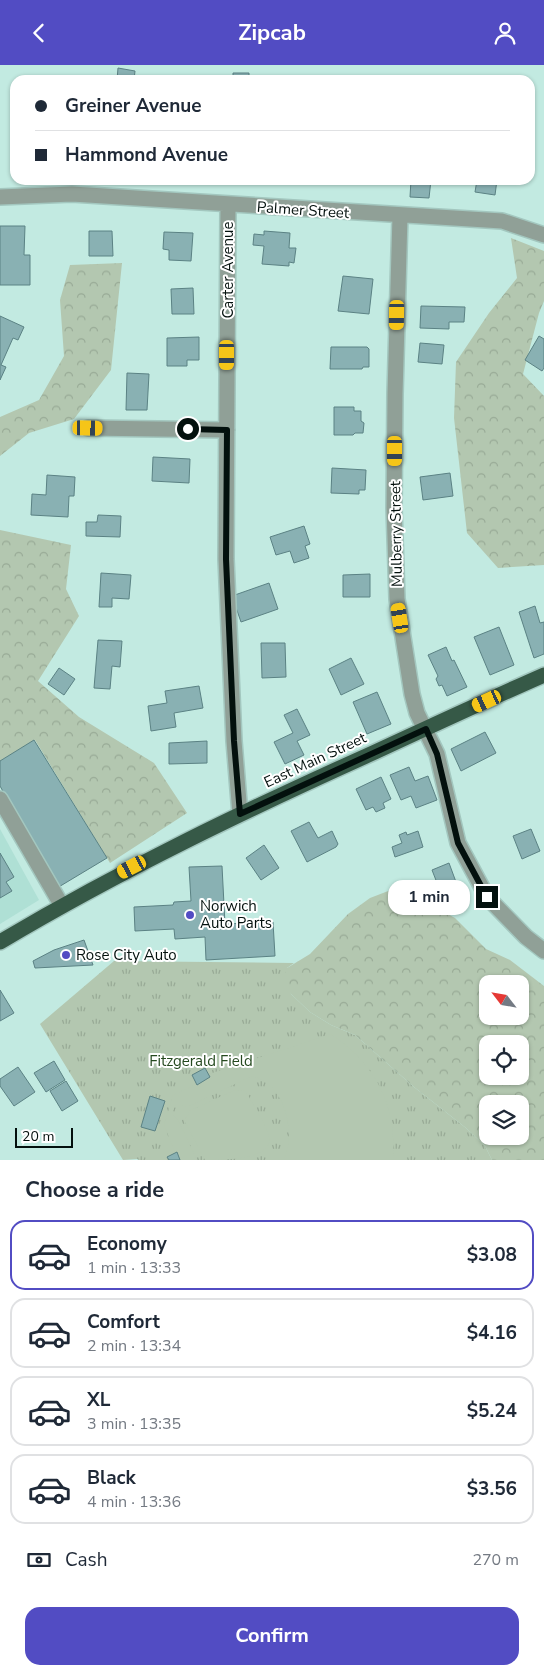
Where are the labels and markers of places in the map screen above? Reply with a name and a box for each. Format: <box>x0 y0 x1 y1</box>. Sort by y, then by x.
place label: Norwich Auto Parts <box>200 896 272 933</box>
marker: Norwich Auto Parts <box>184 909 196 921</box>
place label: Rose City Auto <box>76 945 177 965</box>
marker: Rose City Auto <box>60 949 72 961</box>

